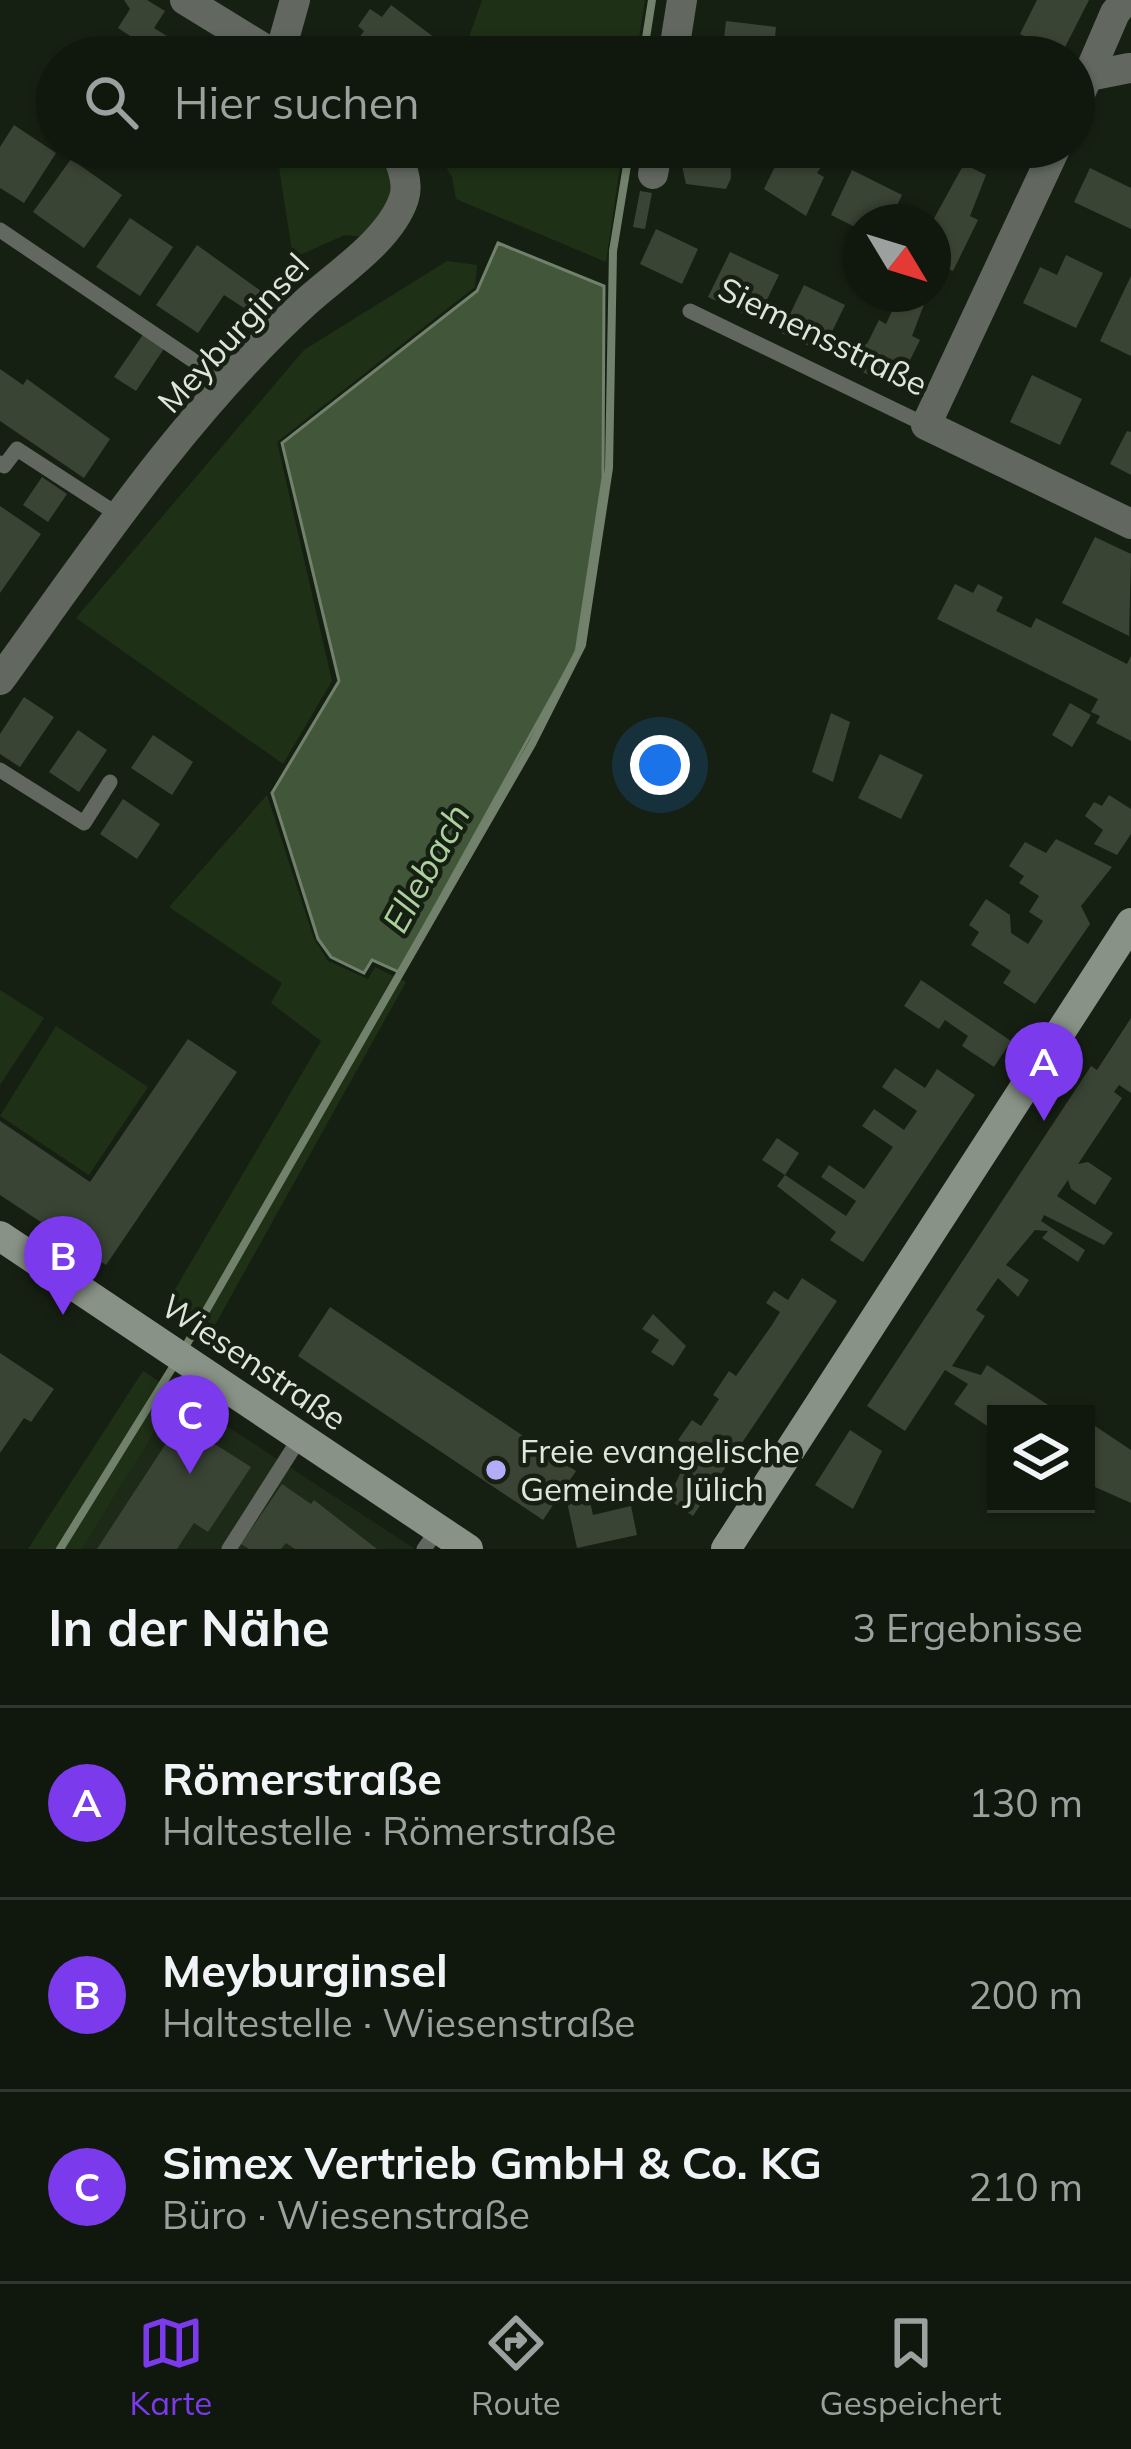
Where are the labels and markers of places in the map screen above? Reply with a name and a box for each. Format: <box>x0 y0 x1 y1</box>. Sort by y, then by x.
pin: A <box>1005 1022 1083 1121</box>
pin: B <box>24 1216 102 1315</box>
pin: C <box>151 1375 229 1474</box>
place label: Freie evangelische Gemeinde Jülich <box>520 1430 800 1509</box>
marker: Freie evangelische Gemeinde Jülich <box>483 1457 509 1483</box>

